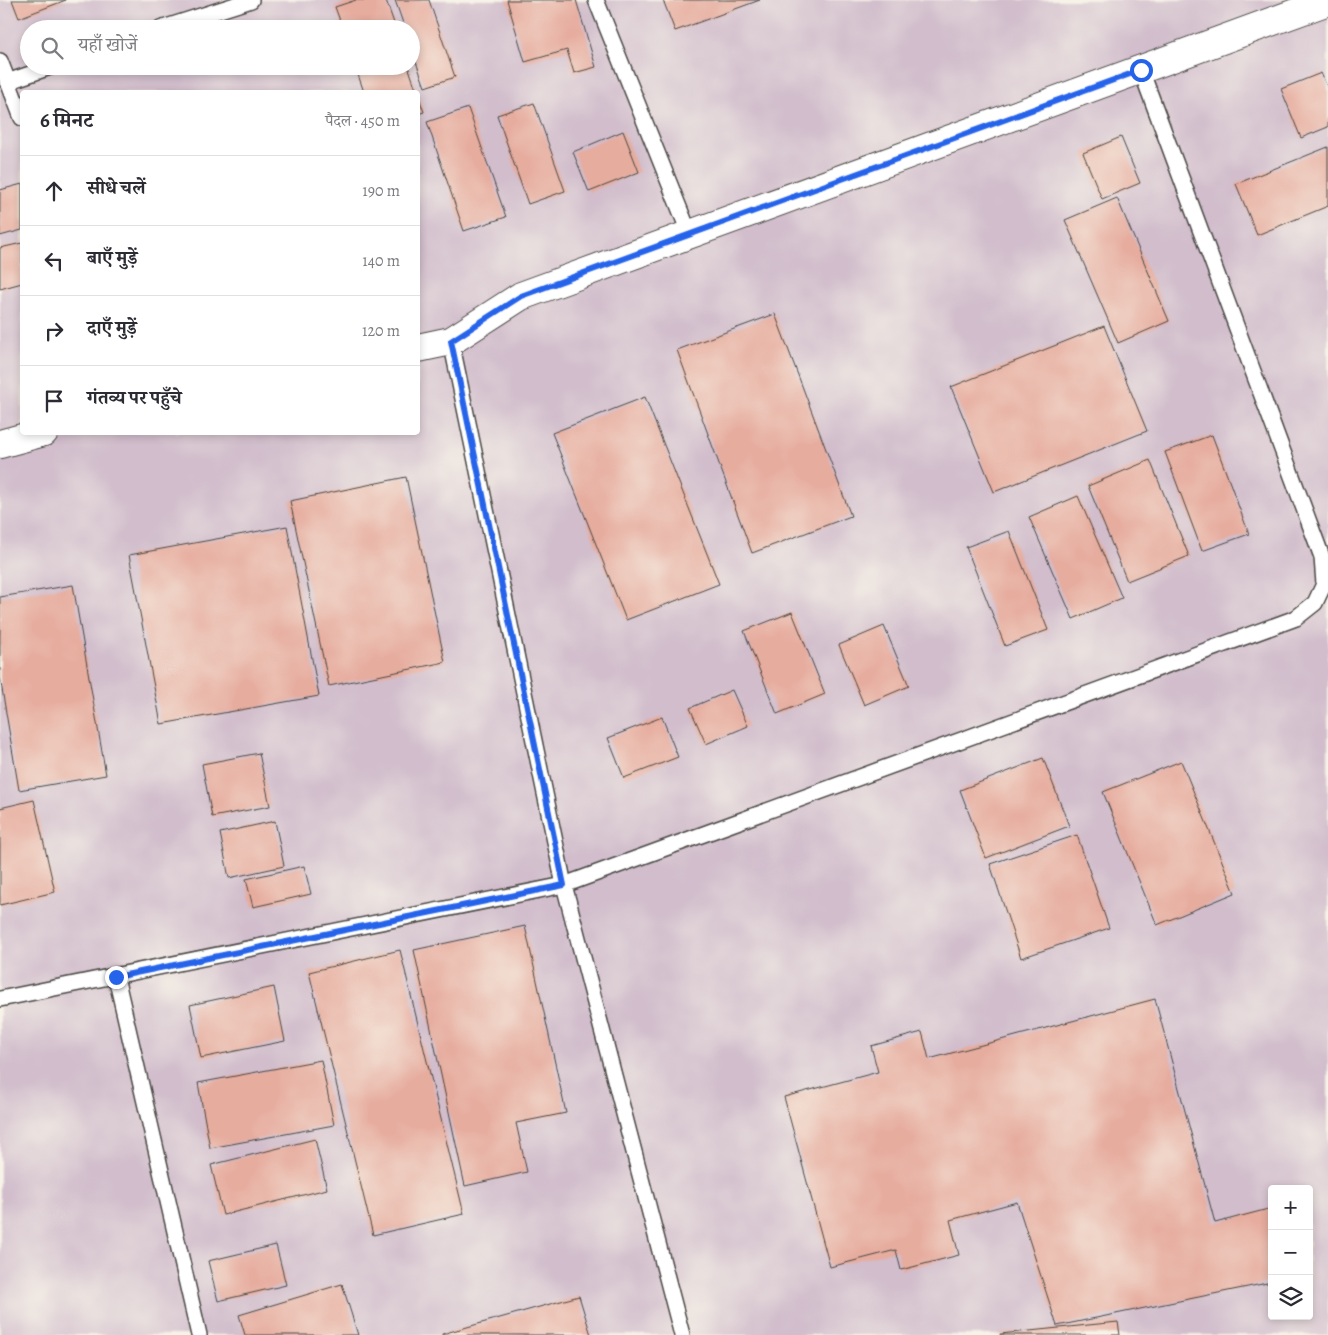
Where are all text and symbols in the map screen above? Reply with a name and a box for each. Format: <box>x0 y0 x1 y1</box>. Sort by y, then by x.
search box <box>20 20 420 75</box>
text: यहाँ खोजें <box>78 32 137 58</box>
icon: search <box>38 34 66 62</box>
route start <box>1130 59 1153 82</box>
text: 6 मिनट <box>40 106 93 134</box>
text: पैदल · 450 m <box>325 110 400 132</box>
text: सीधे चलें <box>87 175 145 201</box>
icon: ahead <box>40 177 68 205</box>
text: 190 m <box>362 180 400 202</box>
text: बाएँ मुड़ें <box>87 245 137 271</box>
icon: left <box>40 247 68 275</box>
text: 140 m <box>362 250 400 272</box>
text: दाएँ मुड़ें <box>87 315 137 341</box>
icon: right <box>40 317 68 345</box>
text: 120 m <box>362 320 400 342</box>
text: गंतव्य पर पहुँचे <box>87 385 182 411</box>
icon: arrive <box>40 387 68 415</box>
route end <box>105 966 128 989</box>
map controls <box>1268 1185 1313 1320</box>
button: + <box>1268 1185 1313 1230</box>
button: − <box>1268 1230 1313 1275</box>
button: layers <box>1268 1275 1313 1320</box>

